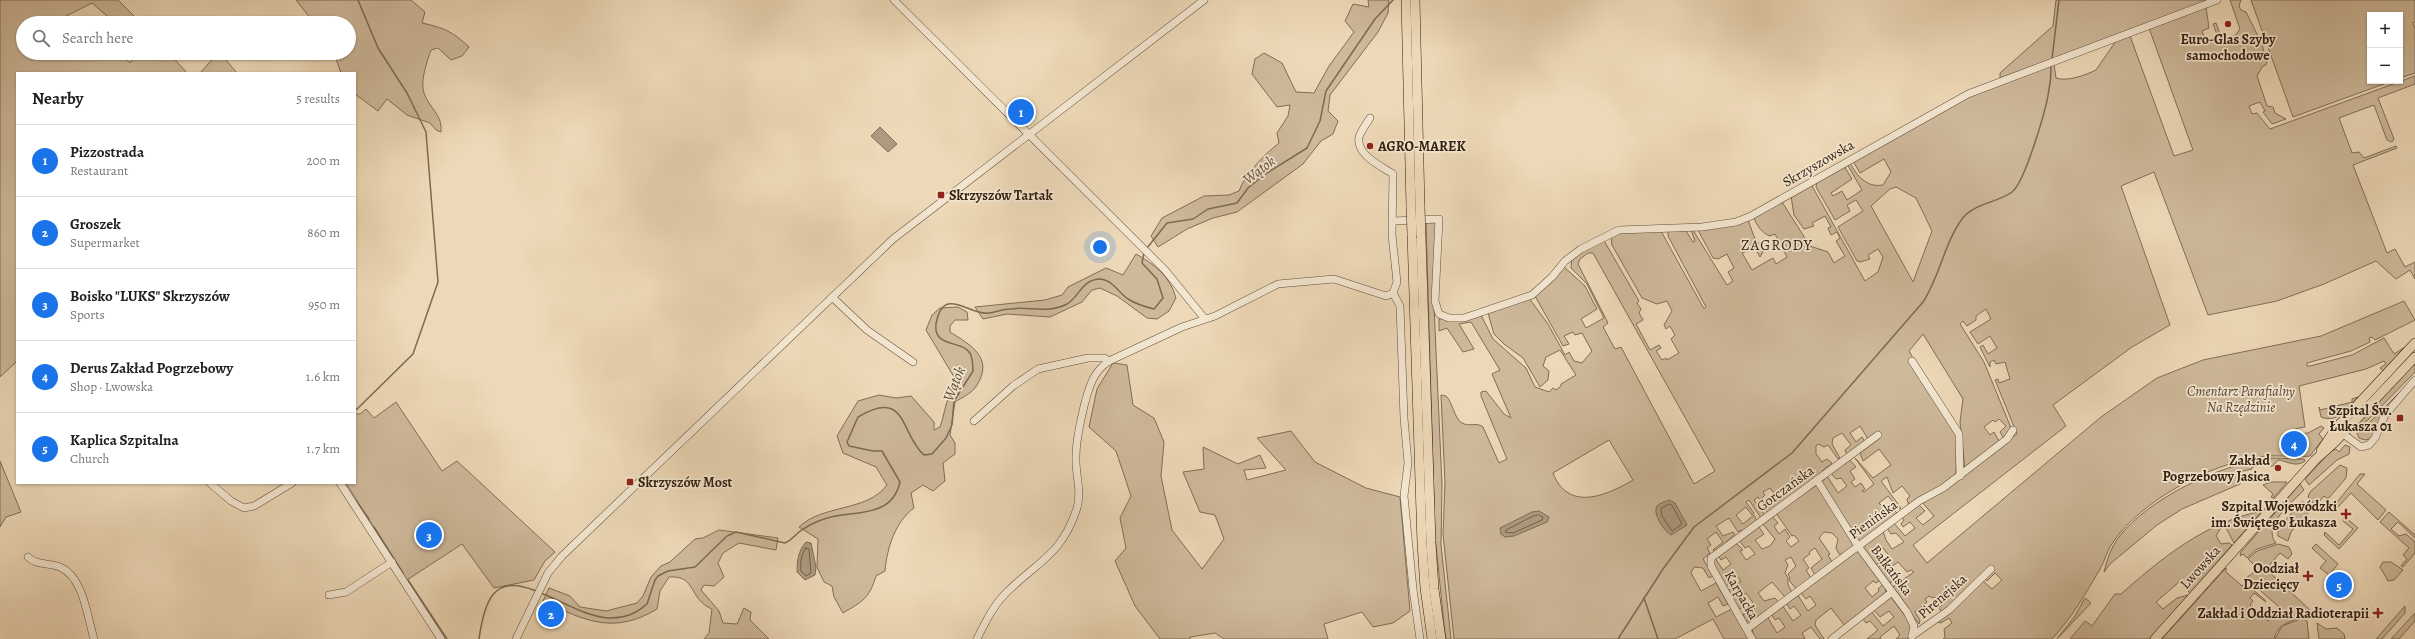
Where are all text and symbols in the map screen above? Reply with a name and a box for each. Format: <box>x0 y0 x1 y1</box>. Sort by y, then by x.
map controls <box>2367 12 2403 84</box>
button: + <box>2367 12 2403 48</box>
search box <box>16 16 356 60</box>
marker: Euro-Glas Szyby samochodowe <box>2223 19 2233 29</box>
icon: search <box>30 27 52 49</box>
text: Search here <box>62 28 133 48</box>
place label: Euro-Glas Szyby samochodowe <box>2180 30 2276 65</box>
button: − <box>2367 48 2403 84</box>
text: Nearby <box>32 87 83 110</box>
text: 5 results <box>296 90 340 107</box>
pin: 1 <box>1008 97 1034 127</box>
street label: Skrzyszowska <box>1779 135 1858 192</box>
place label: AGRO-MAREK <box>1377 137 1466 156</box>
marker: AGRO-MAREK <box>1365 141 1375 151</box>
text: Pizzostrada <box>70 142 144 162</box>
water label: Wątok <box>1239 151 1280 189</box>
text: 1 <box>43 152 47 169</box>
text: 200 m <box>307 152 340 169</box>
text: Restaurant <box>70 162 128 179</box>
place label: Skrzyszów Tartak <box>949 186 1053 205</box>
marker: Skrzyszów Tartak <box>936 190 946 200</box>
text: Groszek <box>70 214 121 234</box>
text: 2 <box>42 224 48 241</box>
text: 860 m <box>307 224 340 241</box>
text: Supermarket <box>70 234 140 251</box>
district label: ZAGRODY <box>1741 235 1813 255</box>
your location <box>1090 237 1110 257</box>
text: Boisko "LUKS" Skrzyszów <box>70 286 230 306</box>
text: 3 <box>42 296 48 313</box>
text: 950 m <box>308 296 340 313</box>
text: Sports <box>70 306 105 323</box>
text: Derus Zakład Pogrzebowy <box>70 358 233 378</box>
water label: Wątok <box>938 363 970 404</box>
text: 4 <box>42 368 48 385</box>
text: 1.6 km <box>306 368 340 385</box>
text: Shop · Lwowska <box>70 378 153 395</box>
park label: Cmentarz Parafialny Na Rzędzinie <box>2187 382 2295 417</box>
place label: Szpital Św. Łukasza 01 <box>2328 401 2392 436</box>
marker: Szpital Św. Łukasza 01 <box>2395 413 2405 423</box>
pin: 4 <box>2281 429 2307 459</box>
text: Kaplica Szpitalna <box>70 430 179 450</box>
text: 5 <box>42 440 48 457</box>
text: 1.7 km <box>306 440 340 457</box>
text: Church <box>70 450 109 467</box>
place label: Zakład Pogrzebowy Jasica <box>2162 451 2270 486</box>
street label: Gorczańska <box>1753 461 1818 516</box>
marker: Zakład Pogrzebowy Jasica <box>2273 463 2283 473</box>
place label: Skrzyszów Most <box>638 473 733 492</box>
marker: Skrzyszów Most <box>625 477 635 487</box>
street label: Pienińska <box>1845 495 1902 544</box>
place label: Szpital Wojewódzki im. Świętego Łukasza <box>2211 497 2337 532</box>
marker: Szpital Wojewódzki im. Świętego Łukasza <box>2340 508 2352 520</box>
pin: 3 <box>416 520 442 550</box>
street label: Bałkańska <box>1866 541 1917 600</box>
street label: Lwowska <box>2176 541 2225 593</box>
place label: Oodział Dziecięcy <box>2243 559 2300 594</box>
street label: Karpacka <box>1720 567 1763 624</box>
street label: Pirenejska <box>1914 569 1971 623</box>
marker: Oodział Dziecięcy <box>2302 570 2314 582</box>
pin: 5 <box>2326 570 2352 600</box>
pin: 2 <box>538 599 564 629</box>
place label: Zakład i Oddział Radioterapii <box>2197 604 2369 623</box>
marker: Zakład i Oddział Radioterapii <box>2372 607 2384 619</box>

